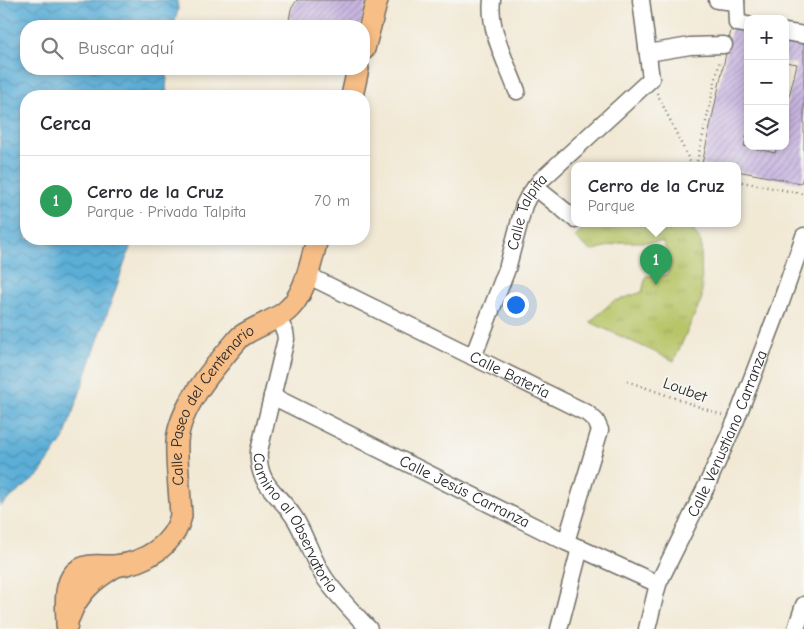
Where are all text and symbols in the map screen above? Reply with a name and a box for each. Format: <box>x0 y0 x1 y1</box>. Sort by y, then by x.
map controls <box>744 15 789 150</box>
button: + <box>744 15 789 60</box>
search box <box>20 20 370 75</box>
icon: search <box>38 34 66 62</box>
text: Buscar aquí <box>78 37 174 59</box>
button: − <box>744 60 789 105</box>
button: layers <box>744 105 789 150</box>
text: Cerca <box>40 111 91 135</box>
popup <box>571 162 741 227</box>
street label: Calle Talpita <box>503 170 551 252</box>
text: Cerro de la Cruz <box>588 175 724 197</box>
text: Cerro de la Cruz <box>87 181 223 203</box>
text: 1 <box>53 192 59 210</box>
text: 70 m <box>314 192 350 210</box>
text: Parque <box>588 197 635 215</box>
text: Parque · Privada Talpita <box>87 203 246 221</box>
pin: 1 <box>640 244 672 285</box>
your location <box>503 292 529 318</box>
street label: Calle Paseo del Centenario <box>168 321 257 486</box>
street label: Calle Batería <box>467 348 553 402</box>
street label: Calle Venustiano Carranza <box>684 348 771 520</box>
street label: Loubet <box>661 374 710 406</box>
street label: Calle Jesús Carranza <box>396 452 533 532</box>
street label: Camino al Observatorio <box>250 453 342 597</box>

